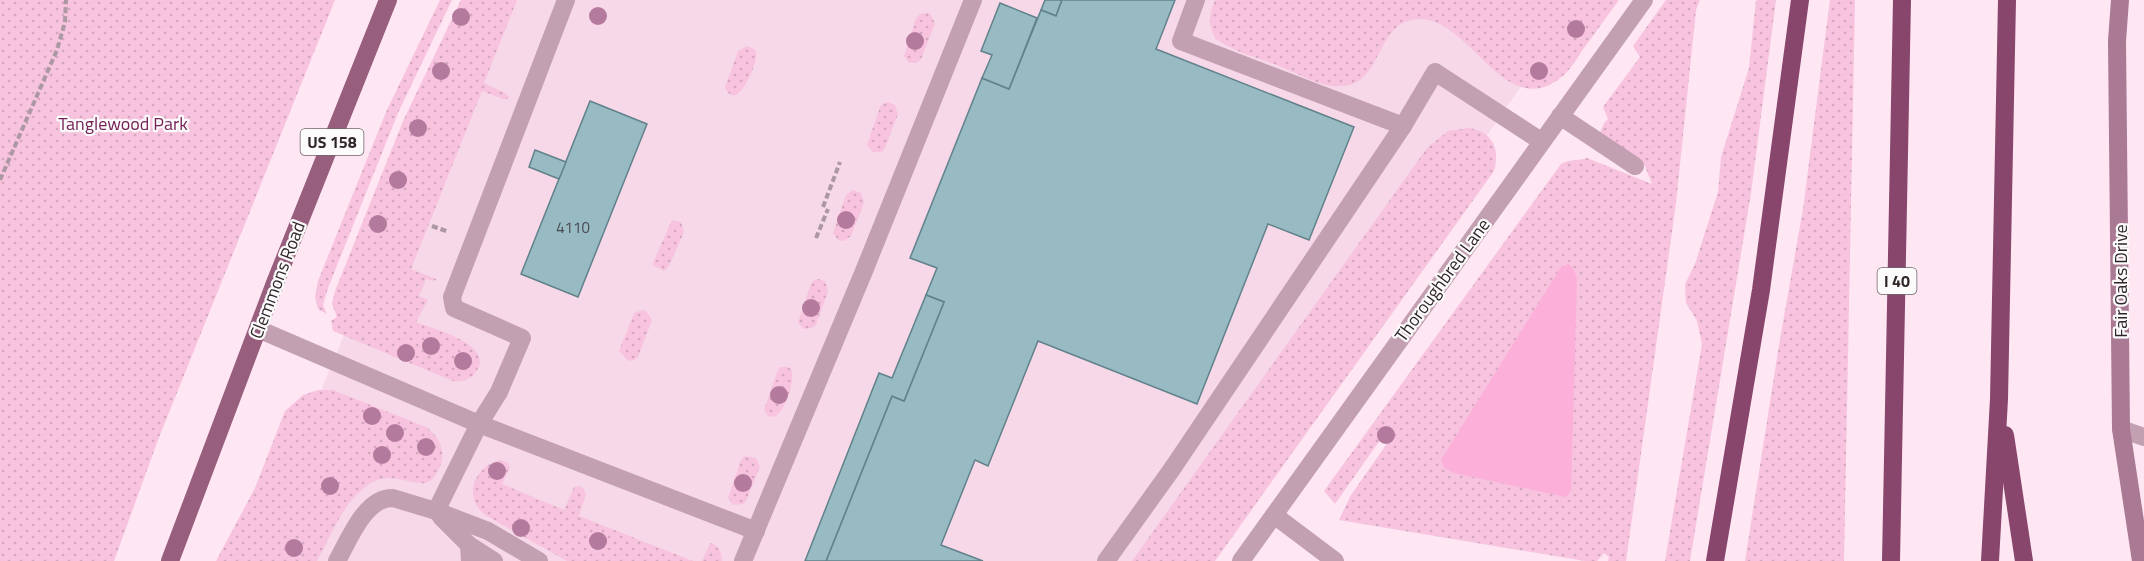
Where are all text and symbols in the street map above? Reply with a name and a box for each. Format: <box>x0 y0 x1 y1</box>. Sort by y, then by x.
park label: Tanglewood Park <box>58 110 188 137</box>
road number: US 158 <box>300 129 364 155</box>
street label: Thoroughbred Lane <box>1388 213 1496 347</box>
house number: 4110 <box>556 216 590 239</box>
street label: Clemmons Road <box>242 217 312 343</box>
street label: Fair Oaks Drive <box>2107 224 2134 338</box>
road number: I 40 <box>1878 268 1916 294</box>

